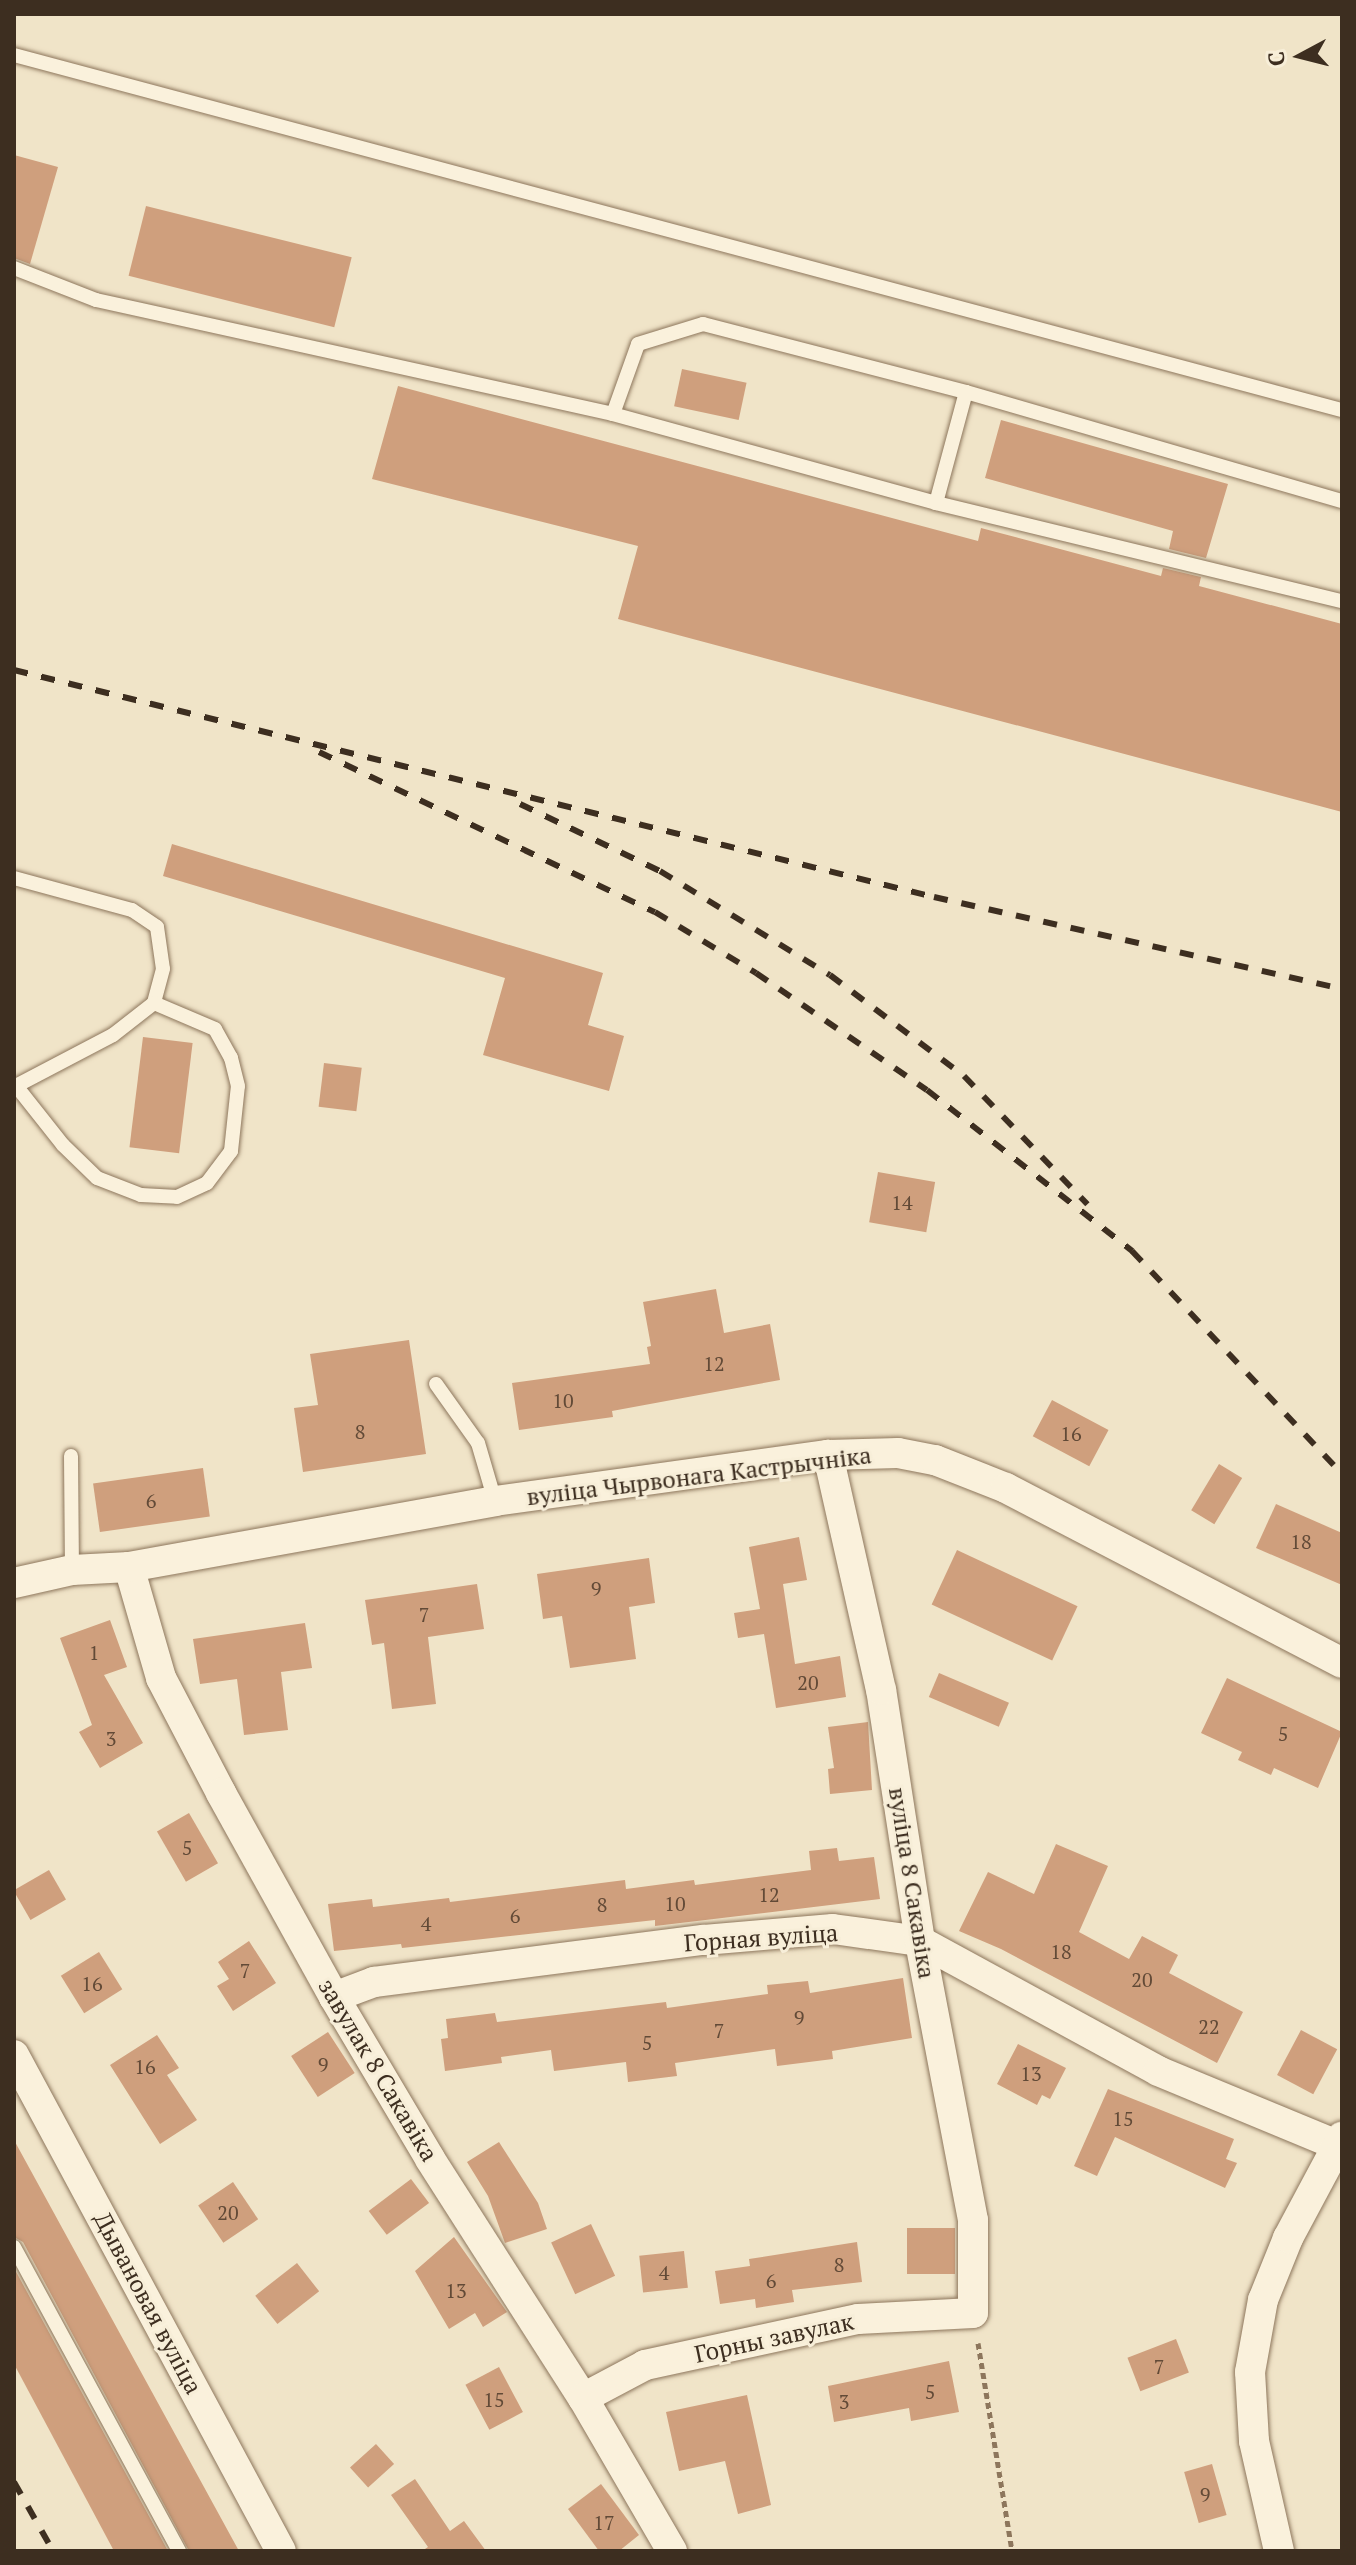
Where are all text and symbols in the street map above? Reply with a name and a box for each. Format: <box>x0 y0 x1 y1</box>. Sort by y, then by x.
north arrow <box>1260 16 1340 96</box>
text: С <box>1260 50 1291 68</box>
house number: 14 <box>891 1190 913 1214</box>
house number: 12 <box>703 1351 725 1375</box>
house number: 10 <box>552 1388 574 1412</box>
house number: 8 <box>355 1419 365 1443</box>
house number: 16 <box>1060 1421 1082 1445</box>
street label: вуліца Чырвонага Кастрычніка <box>525 1441 873 1511</box>
house number: 6 <box>146 1488 156 1512</box>
house number: 18 <box>1290 1529 1312 1553</box>
house number: 9 <box>591 1576 601 1600</box>
house number: 7 <box>419 1602 429 1626</box>
house number: 1 <box>89 1640 99 1664</box>
house number: 20 <box>797 1670 819 1694</box>
house number: 5 <box>1278 1721 1288 1745</box>
house number: 3 <box>106 1726 116 1750</box>
street label: вуліца 8 Сакавіка <box>883 1785 941 1981</box>
house number: 5 <box>182 1835 192 1859</box>
house number: 12 <box>758 1882 780 1906</box>
house number: 10 <box>664 1891 686 1915</box>
house number: 8 <box>597 1892 607 1916</box>
house number: 6 <box>510 1903 520 1927</box>
house number: 4 <box>421 1911 431 1935</box>
street label: Горная вуліца <box>683 1918 839 1958</box>
house number: 18 <box>1050 1939 1072 1963</box>
house number: 7 <box>240 1958 250 1982</box>
house number: 20 <box>1131 1967 1153 1991</box>
house number: 16 <box>81 1971 103 1995</box>
street label: завулак 8 Сакавіка <box>312 1973 444 2167</box>
house number: 9 <box>794 2005 804 2029</box>
house number: 22 <box>1198 2014 1220 2038</box>
house number: 7 <box>714 2018 724 2042</box>
house number: 5 <box>642 2030 652 2054</box>
house number: 9 <box>318 2052 328 2076</box>
house number: 16 <box>134 2054 156 2078</box>
house number: 13 <box>1020 2061 1042 2085</box>
house number: 15 <box>1112 2106 1134 2130</box>
house number: 20 <box>217 2200 239 2224</box>
street label: Дывановая вуліца <box>88 2207 208 2399</box>
house number: 8 <box>834 2252 844 2276</box>
house number: 4 <box>659 2260 669 2284</box>
house number: 6 <box>766 2268 776 2292</box>
house number: 13 <box>445 2278 467 2302</box>
street label: Горны завулак <box>692 2307 856 2369</box>
house number: 7 <box>1154 2354 1164 2378</box>
house number: 5 <box>925 2379 935 2403</box>
house number: 15 <box>483 2387 505 2411</box>
house number: 3 <box>839 2389 849 2413</box>
house number: 9 <box>1200 2482 1210 2506</box>
house number: 17 <box>593 2510 615 2534</box>

